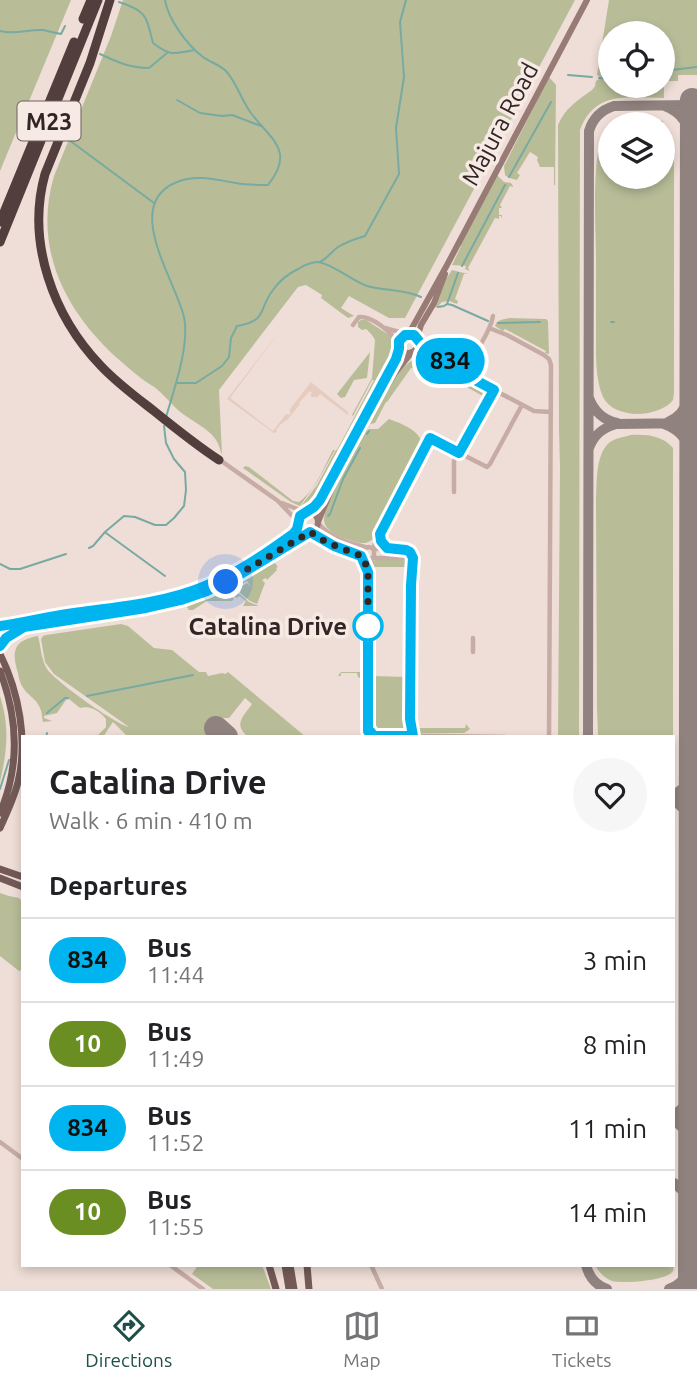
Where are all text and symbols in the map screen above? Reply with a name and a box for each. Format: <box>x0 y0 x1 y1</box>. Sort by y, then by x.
map controls <box>598 21 675 189</box>
button: locate <box>598 21 675 98</box>
street label: Majura Road <box>456 58 544 190</box>
road number: M23 <box>18 102 80 140</box>
button: layers <box>598 112 675 189</box>
line badge: 834 <box>410 338 490 384</box>
text: 834 <box>430 347 470 374</box>
your location <box>208 564 243 599</box>
marker: Catalina Drive <box>353 611 383 641</box>
place label: Catalina Drive <box>189 613 347 640</box>
button: heart <box>573 758 647 832</box>
text: Catalina Drive <box>49 763 267 800</box>
text: Walk · 6 min · 410 m <box>49 808 253 833</box>
text: Departures <box>49 871 187 900</box>
text: Bus <box>147 933 192 962</box>
text: 834 <box>67 946 108 973</box>
text: 3 min <box>583 946 647 975</box>
text: 11:44 <box>147 962 205 987</box>
text: Bus <box>147 1017 192 1046</box>
text: 10 <box>74 1030 101 1057</box>
text: 8 min <box>583 1030 647 1059</box>
text: 11:49 <box>147 1046 205 1071</box>
text: Bus <box>147 1101 192 1130</box>
text: 834 <box>67 1114 108 1141</box>
text: 11 min <box>568 1114 647 1143</box>
text: 11:52 <box>147 1130 205 1155</box>
text: Bus <box>147 1185 192 1214</box>
text: 10 <box>74 1198 101 1225</box>
text: 14 min <box>568 1198 647 1227</box>
text: 11:55 <box>147 1214 205 1239</box>
tab: Directions <box>85 1307 172 1371</box>
tab: Map <box>343 1307 381 1371</box>
tab: Tickets <box>552 1307 612 1371</box>

